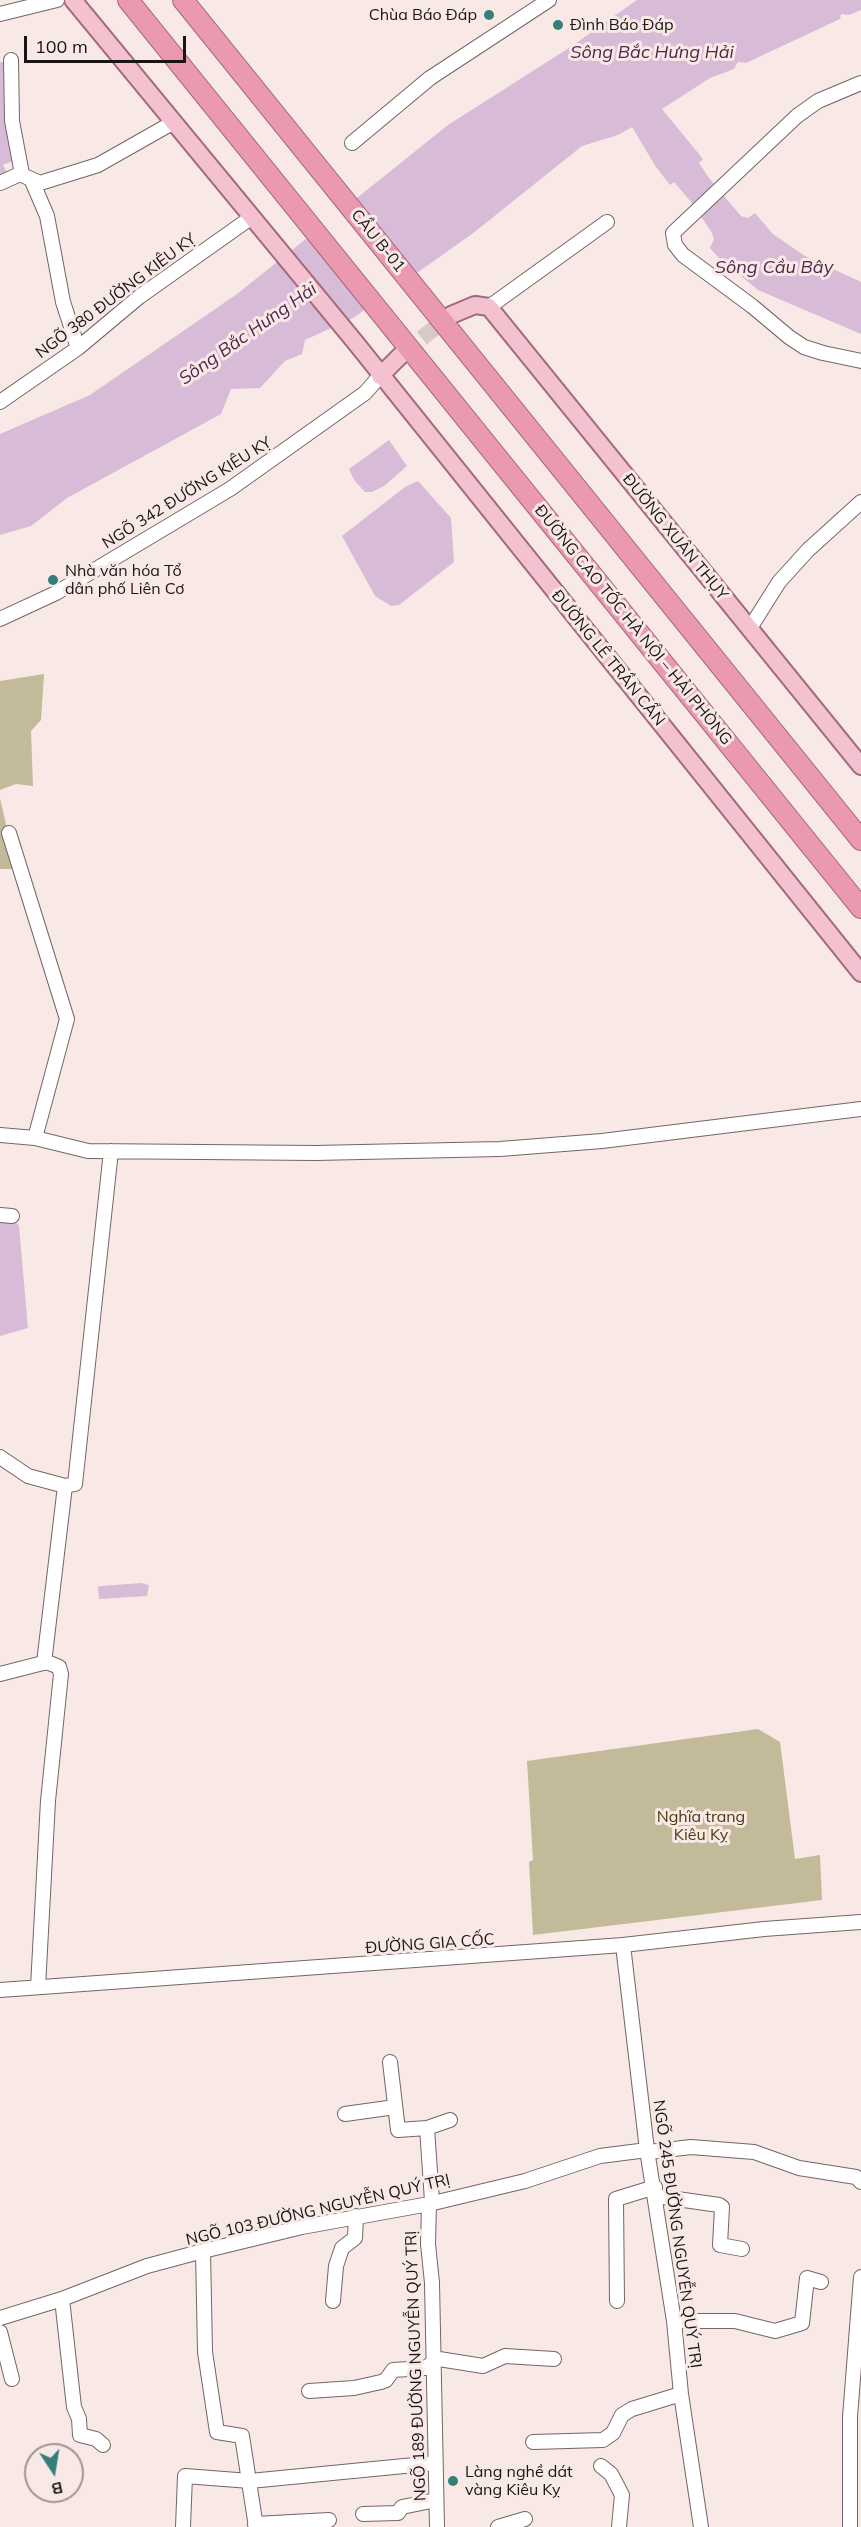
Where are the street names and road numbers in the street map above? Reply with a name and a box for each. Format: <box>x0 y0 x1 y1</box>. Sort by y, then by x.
street label: CẦU B-01 <box>347 206 409 276</box>
street label: NGÕ 380 ĐƯỜNG KIÊU KỴ <box>32 229 200 363</box>
street label: NGÕ 342 ĐƯỜNG KIÊU KỴ <box>99 433 275 553</box>
street label: ĐƯỜNG XUÂN THỤY <box>618 470 732 604</box>
street label: ĐƯỜNG CAO TỐC HÀ NỘI – HẢI PHÒNG <box>530 501 736 749</box>
street label: ĐƯỜNG LÊ TRẦN CẨN <box>547 586 669 730</box>
street label: ĐƯỜNG GIA CỐC <box>365 1930 495 1958</box>
street label: NGÕ 245 ĐƯỜNG NGUYỄN QUÝ TRỊ <box>649 2099 705 2369</box>
street label: NGÕ 103 ĐƯỜNG NGUYỄN QUÝ TRỊ <box>184 2170 452 2250</box>
street label: NGÕ 189 ĐƯỜNG NGUYỄN QUÝ TRỊ <box>402 2230 430 2502</box>

